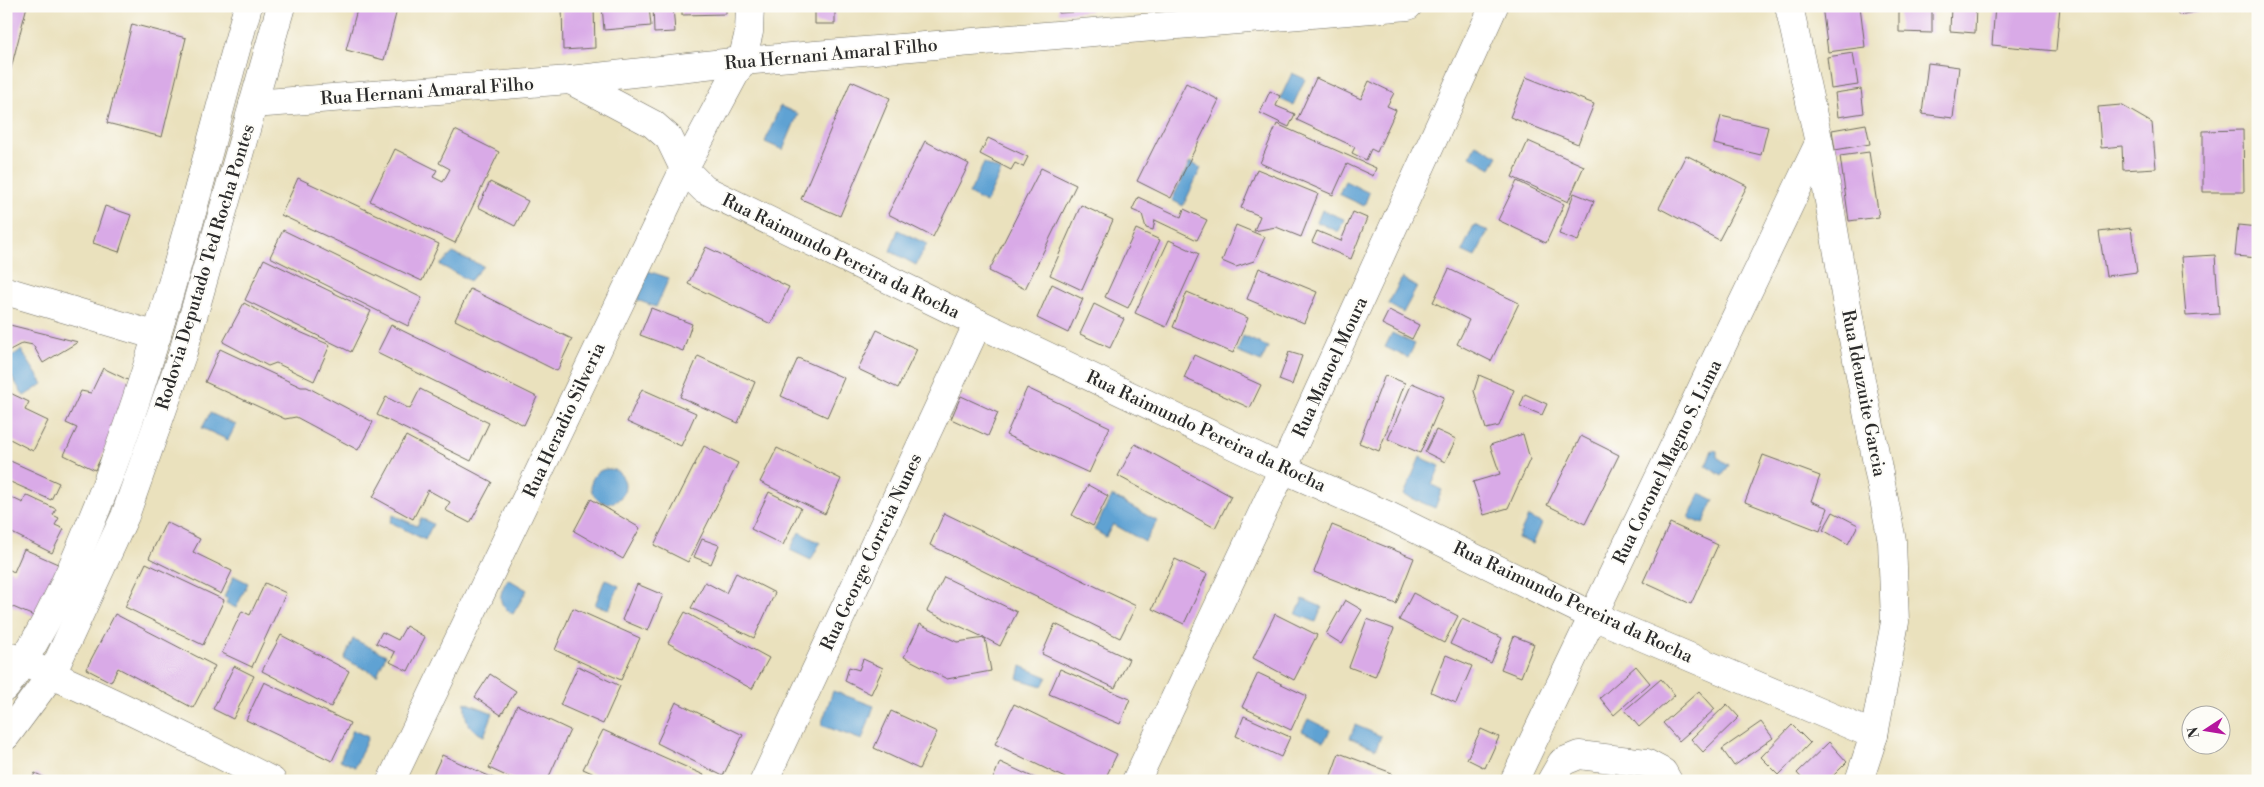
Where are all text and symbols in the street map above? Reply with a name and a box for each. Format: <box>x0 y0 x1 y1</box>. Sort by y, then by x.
street label: Rua Hernani Amaral Filho <box>723 34 939 75</box>
street label: Rua Hernani Amaral Filho <box>319 73 535 110</box>
street label: Rodovia Deputado Ted Rocha Pontes <box>151 121 260 413</box>
street label: Rua Raimundo Pereira da Rocha <box>718 189 964 325</box>
street label: Rua Manoel Moura <box>1288 292 1373 441</box>
street label: Rua Ideuzuite Garcia <box>1836 308 1891 479</box>
street label: Rua Heradio Silveria <box>518 338 611 501</box>
street label: Rua Coronel Magno S. Lima <box>1608 355 1727 568</box>
street label: Rua Raimundo Pereira da Rocha <box>1082 366 1330 498</box>
street label: Rua George Correia Nunes <box>816 450 927 654</box>
street label: Rua Raimundo Pereira da Rocha <box>1449 537 1697 669</box>
north arrow <box>2182 704 2232 754</box>
text: N <box>2184 725 2204 740</box>

